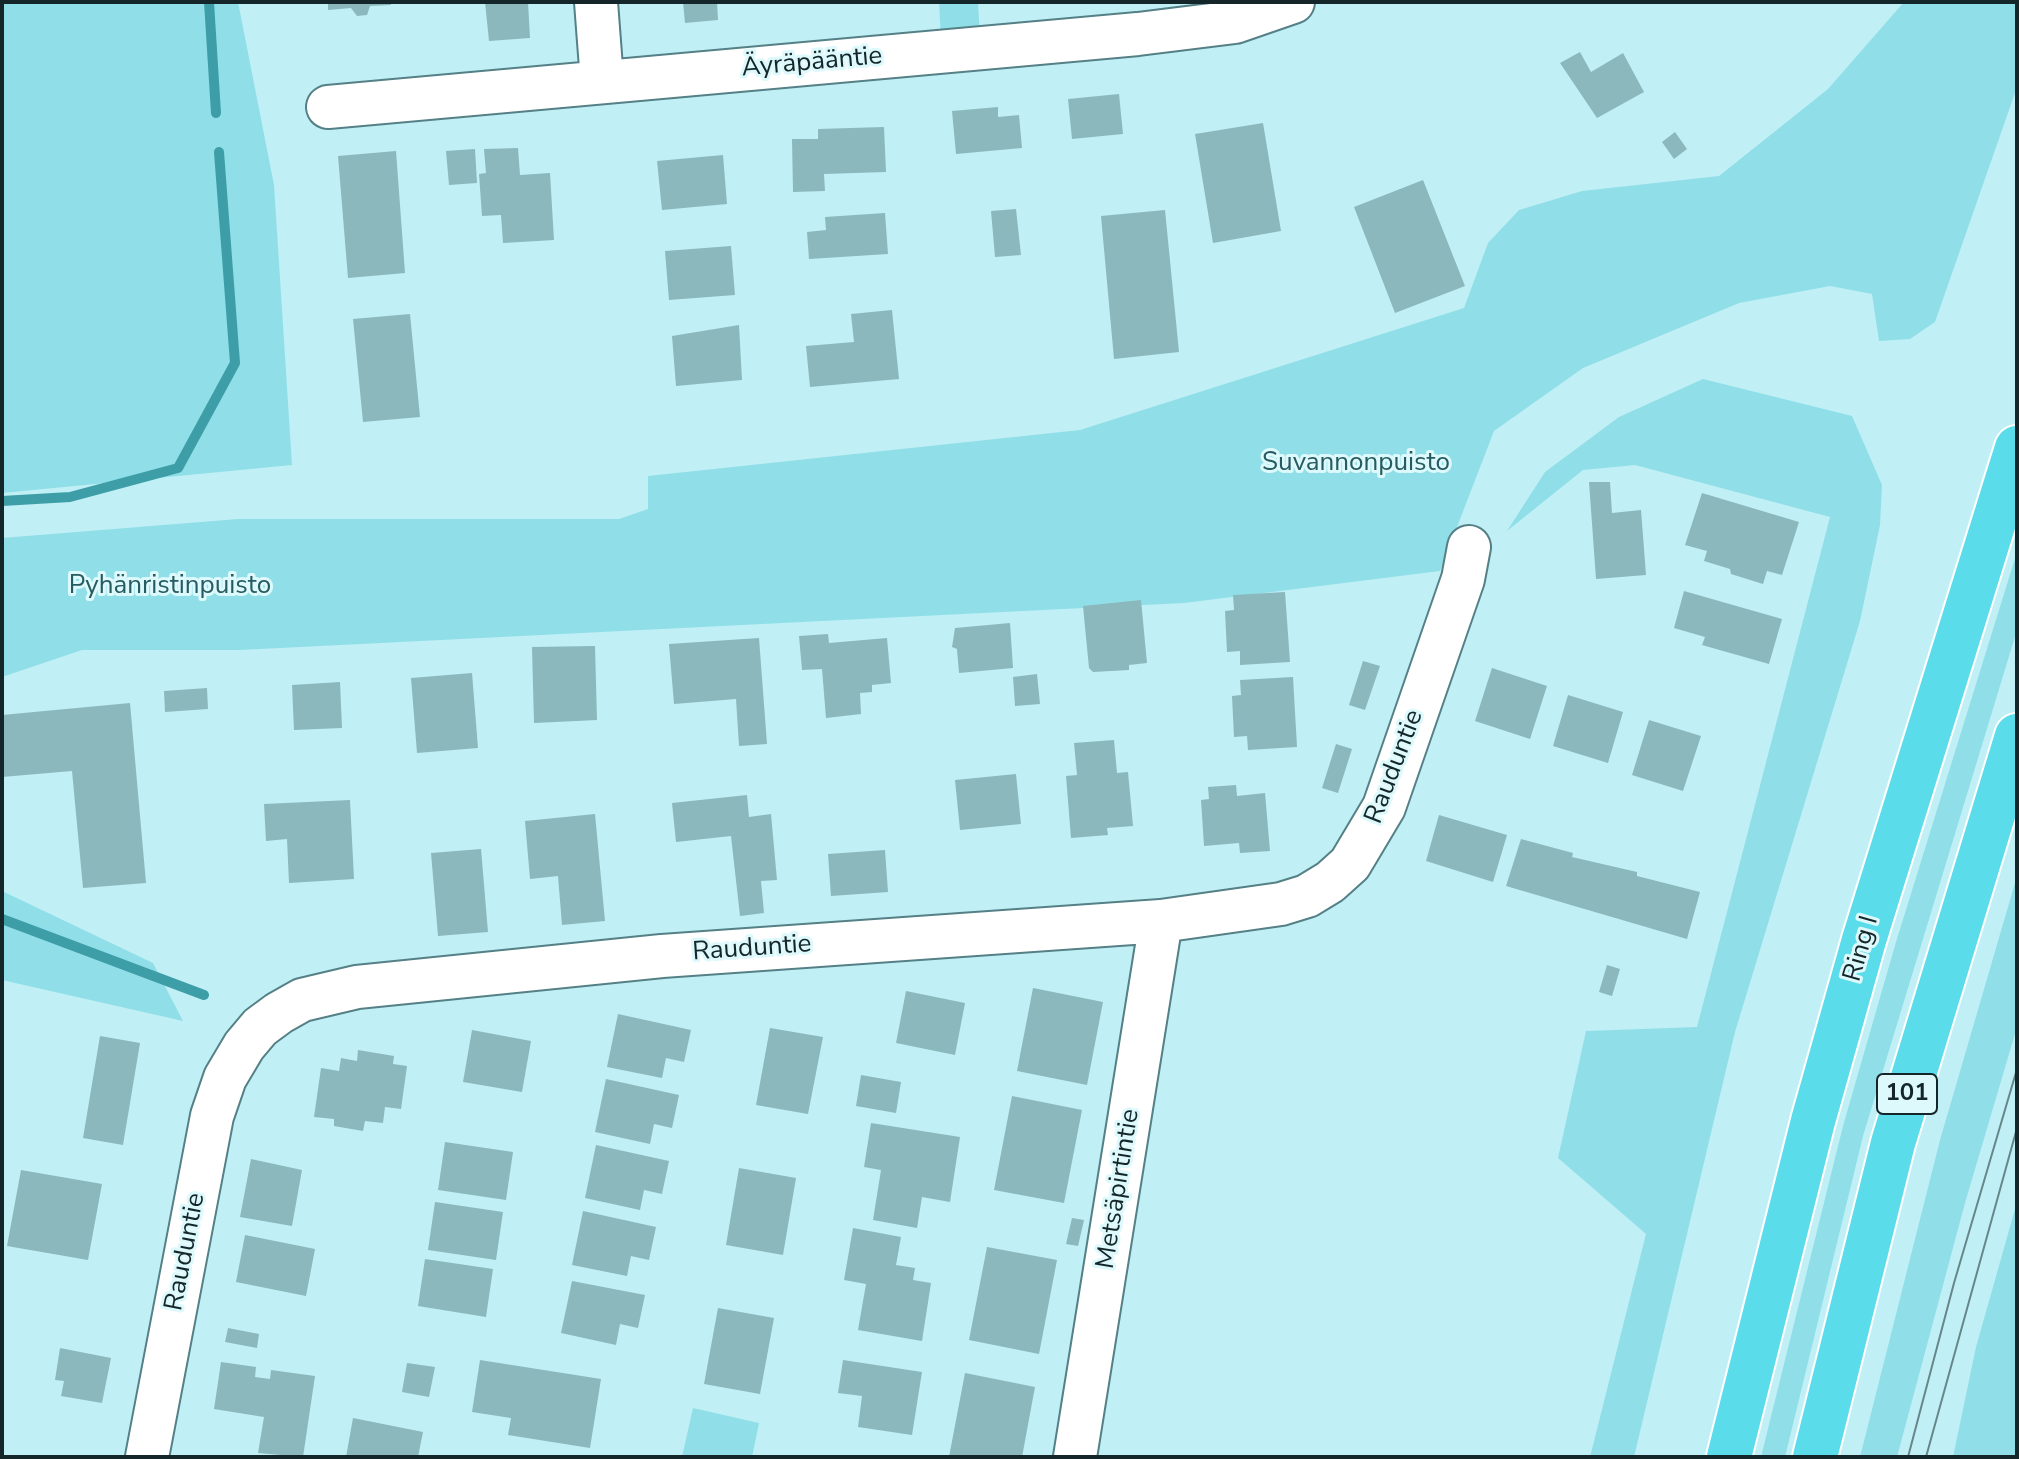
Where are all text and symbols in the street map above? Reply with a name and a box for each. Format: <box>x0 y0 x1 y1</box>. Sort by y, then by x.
street label: Äyräpääntie <box>740 41 884 85</box>
park label: Suvannonpuisto <box>1262 448 1450 480</box>
park label: Pyhänristinpuisto <box>69 571 271 603</box>
street label: Rauduntie <box>1359 706 1431 828</box>
street label: Ring I <box>1838 913 1886 985</box>
street label: Rauduntie <box>691 929 813 969</box>
road number: 101 <box>1877 1074 1937 1114</box>
street label: Metsäpirtintie <box>1091 1107 1147 1271</box>
street label: Rauduntie <box>159 1191 213 1313</box>

